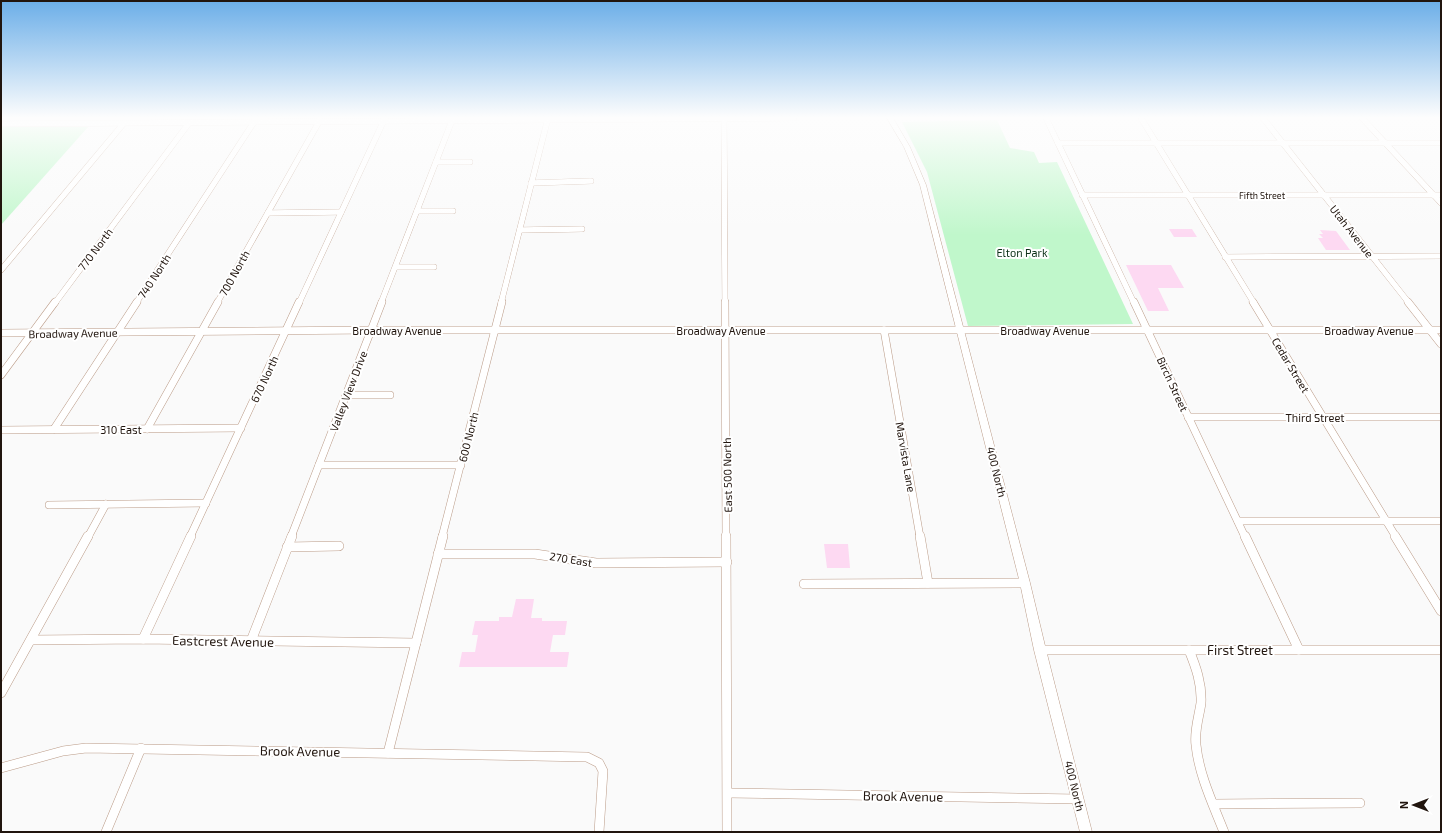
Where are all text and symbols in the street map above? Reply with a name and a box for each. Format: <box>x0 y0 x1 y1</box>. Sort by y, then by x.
street label: Fifth Street <box>1239 190 1286 201</box>
street label: Utah Avenue <box>1327 202 1377 260</box>
street label: 770 North <box>75 225 115 273</box>
park label: Elton Park <box>996 246 1048 259</box>
street label: 700 North <box>216 248 252 298</box>
street label: 740 North <box>135 251 173 301</box>
street label: Broadway Avenue <box>352 324 442 337</box>
street label: Broadway Avenue <box>676 324 766 337</box>
street label: Broadway Avenue <box>1000 324 1090 337</box>
street label: Broadway Avenue <box>1324 324 1414 337</box>
street label: Broadway Avenue <box>28 326 118 340</box>
street label: Cedar Street <box>1270 335 1312 395</box>
street label: Valley View Drive <box>327 349 369 433</box>
street label: 670 North <box>248 354 280 404</box>
street label: Birch Street <box>1155 355 1191 413</box>
street label: 600 North <box>456 411 480 463</box>
street label: Third Street <box>1285 411 1345 424</box>
street label: Marvista Lane <box>893 421 919 493</box>
street label: 310 East <box>100 423 142 436</box>
street label: East 500 North <box>720 437 734 513</box>
street label: 400 North <box>984 445 1010 499</box>
street label: 270 East <box>549 549 593 569</box>
street label: Eastcrest Avenue <box>172 632 274 650</box>
street label: First Street <box>1207 642 1273 658</box>
street label: Brook Avenue <box>260 742 340 760</box>
street label: 400 North <box>1062 759 1088 813</box>
north arrow <box>1394 785 1434 825</box>
street label: Brook Avenue <box>863 787 943 805</box>
text: N <box>1397 801 1410 809</box>

